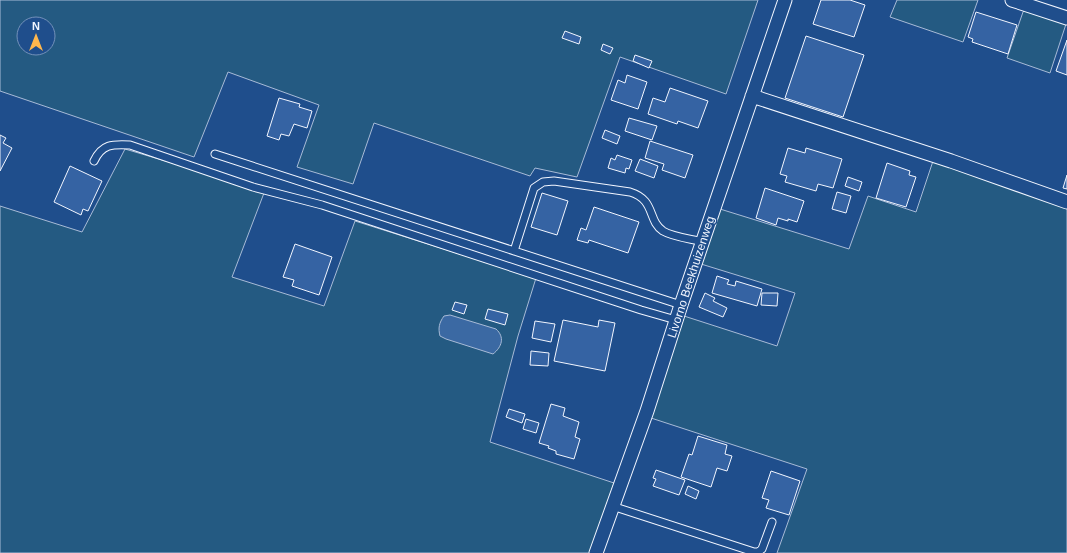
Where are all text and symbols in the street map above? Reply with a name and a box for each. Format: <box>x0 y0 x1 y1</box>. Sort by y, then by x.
north arrow <box>16 16 56 56</box>
text: N <box>32 20 40 32</box>
street label: Livorno Beekhuizenweg <box>665 214 717 340</box>

